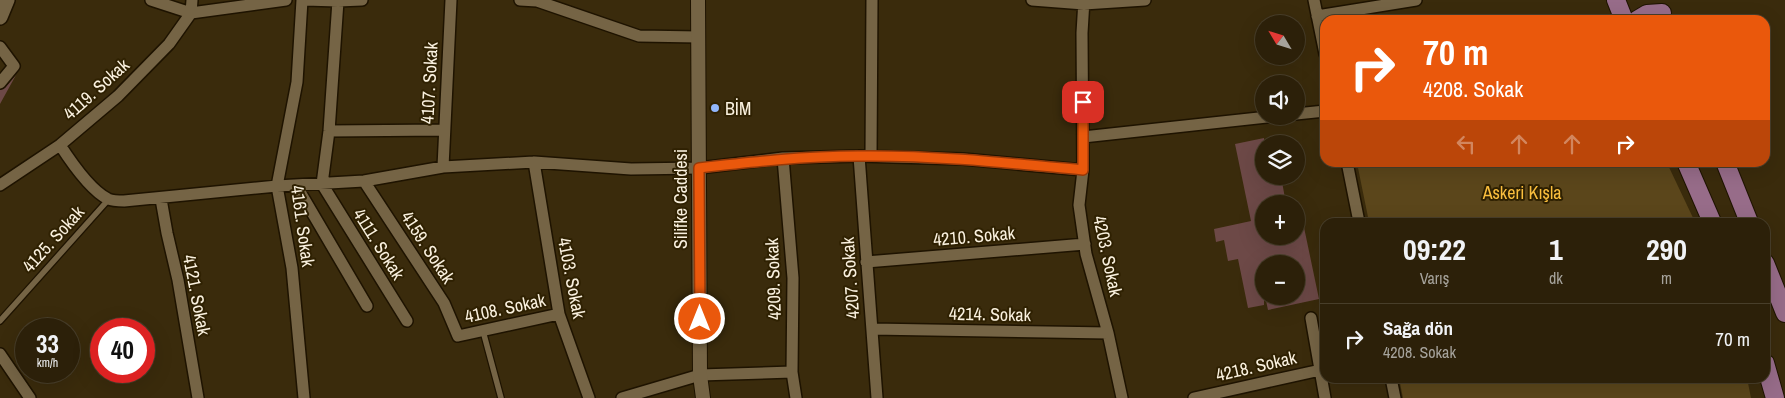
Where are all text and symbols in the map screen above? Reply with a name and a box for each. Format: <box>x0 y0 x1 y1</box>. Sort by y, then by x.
north arrow <box>1255 15 1305 65</box>
map controls <box>1255 15 1305 305</box>
text: 70 m <box>1423 29 1488 76</box>
icon: right <box>1340 35 1405 100</box>
street label: 4107. Sokak <box>414 41 444 125</box>
street label: 4119. Sokak <box>58 52 135 125</box>
text: 4208. Sokak <box>1423 74 1523 104</box>
button: sound <box>1255 75 1305 125</box>
pin <box>1062 81 1104 123</box>
icon: arrive <box>1069 88 1097 116</box>
place label: BİM <box>725 96 751 121</box>
marker: BİM <box>709 102 721 114</box>
icon: left <box>1452 130 1480 158</box>
icon: ahead <box>1505 130 1533 158</box>
icon: ahead <box>1558 130 1586 158</box>
icon: right <box>1611 130 1639 158</box>
button: layers <box>1255 135 1305 185</box>
street label: Silifke Caddesi <box>668 149 693 249</box>
park label: Askeri Kışla <box>1482 180 1561 205</box>
street label: 4161. Sokak <box>285 184 321 269</box>
button: + <box>1255 195 1305 245</box>
street label: 4125. Sokak <box>16 200 90 278</box>
street label: 4111. Sokak <box>347 203 411 285</box>
street label: 4159. Sokak <box>395 206 461 289</box>
street label: 4203. Sokak <box>1087 213 1129 299</box>
street label: 4210. Sokak <box>932 220 1017 252</box>
text: 09:22 <box>1403 229 1466 269</box>
text: 1 <box>1549 229 1563 269</box>
text: 290 <box>1646 229 1687 269</box>
street label: 4103. Sokak <box>552 235 592 321</box>
street label: 4207. Sokak <box>835 236 865 320</box>
street label: 4209. Sokak <box>759 237 787 320</box>
street label: 4121. Sokak <box>177 252 217 338</box>
button: − <box>1255 255 1305 305</box>
text: Varış <box>1420 267 1449 289</box>
text: dk <box>1549 267 1563 289</box>
text: m <box>1661 267 1672 289</box>
street label: 4108. Sokak <box>462 287 548 329</box>
position arrow <box>673 292 725 344</box>
street label: 4214. Sokak <box>949 301 1032 327</box>
text: Sağa dön <box>1383 315 1453 341</box>
speed limit sign: 40 <box>90 318 155 383</box>
icon: right <box>1340 325 1368 353</box>
text: 70 m <box>1715 326 1750 352</box>
text: 33 <box>36 327 59 361</box>
text: 4208. Sokak <box>1383 341 1456 363</box>
street label: 4218. Sokak <box>1213 344 1299 387</box>
text: km/h <box>37 355 58 371</box>

